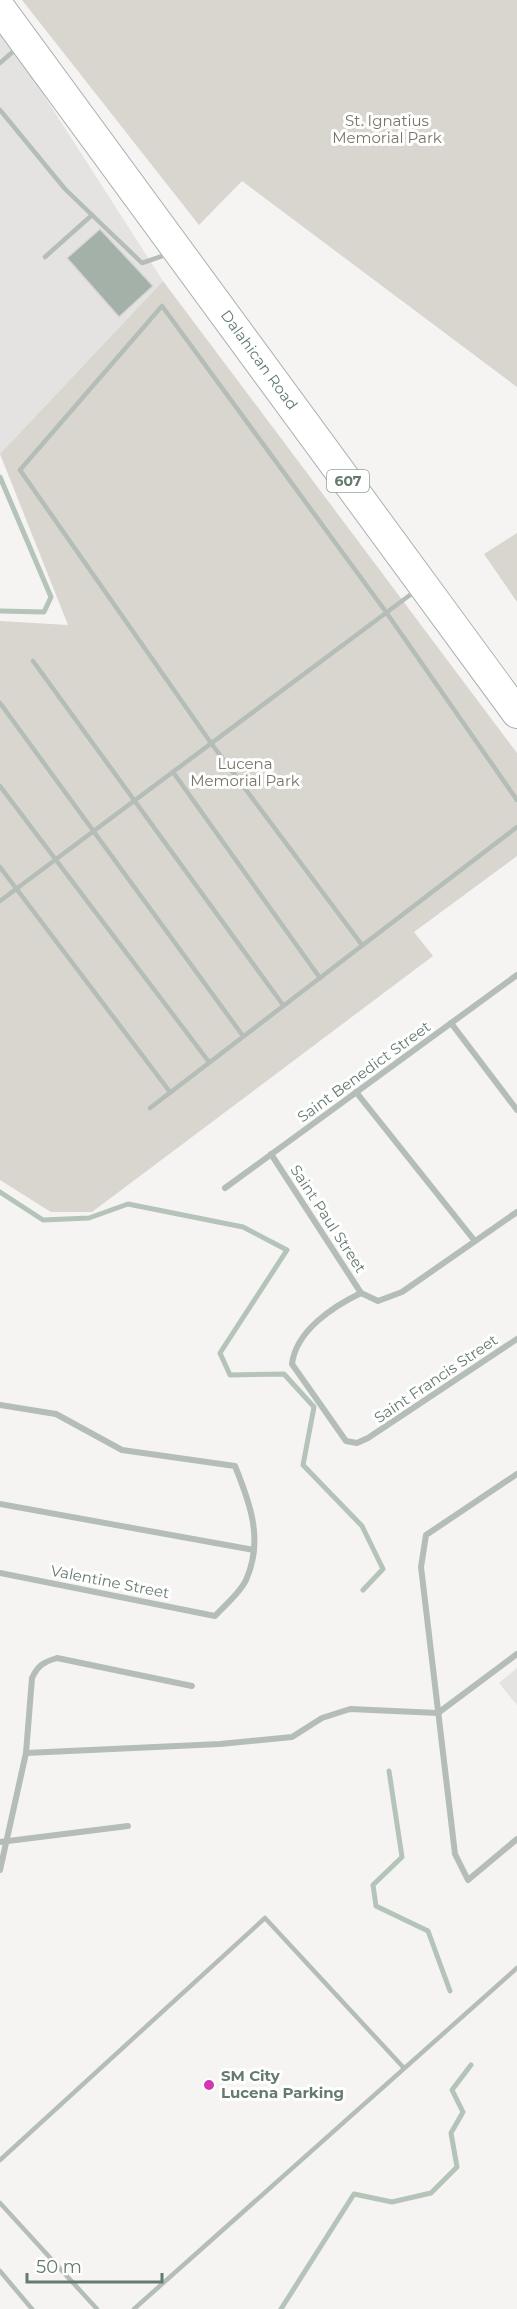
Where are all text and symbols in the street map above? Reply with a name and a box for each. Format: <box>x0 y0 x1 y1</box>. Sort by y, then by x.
park label: St. Ignatius Memorial Park <box>332 111 442 147</box>
street label: Dalahican Road <box>217 306 302 413</box>
road number: 607 <box>327 470 369 492</box>
park label: Lucena Memorial Park <box>190 754 300 790</box>
street label: Saint Benedict Street <box>293 1017 434 1126</box>
street label: Saint Paul Street <box>286 1161 370 1276</box>
street label: Saint Francis Street <box>370 1330 501 1427</box>
street label: Valentine Street <box>49 1561 171 1602</box>
place label: SM City Lucena Parking <box>221 2066 344 2102</box>
marker: SM City Lucena Parking <box>202 2078 216 2092</box>
scale bar <box>27 2246 162 2284</box>
text: 50 m <box>36 2256 82 2278</box>

